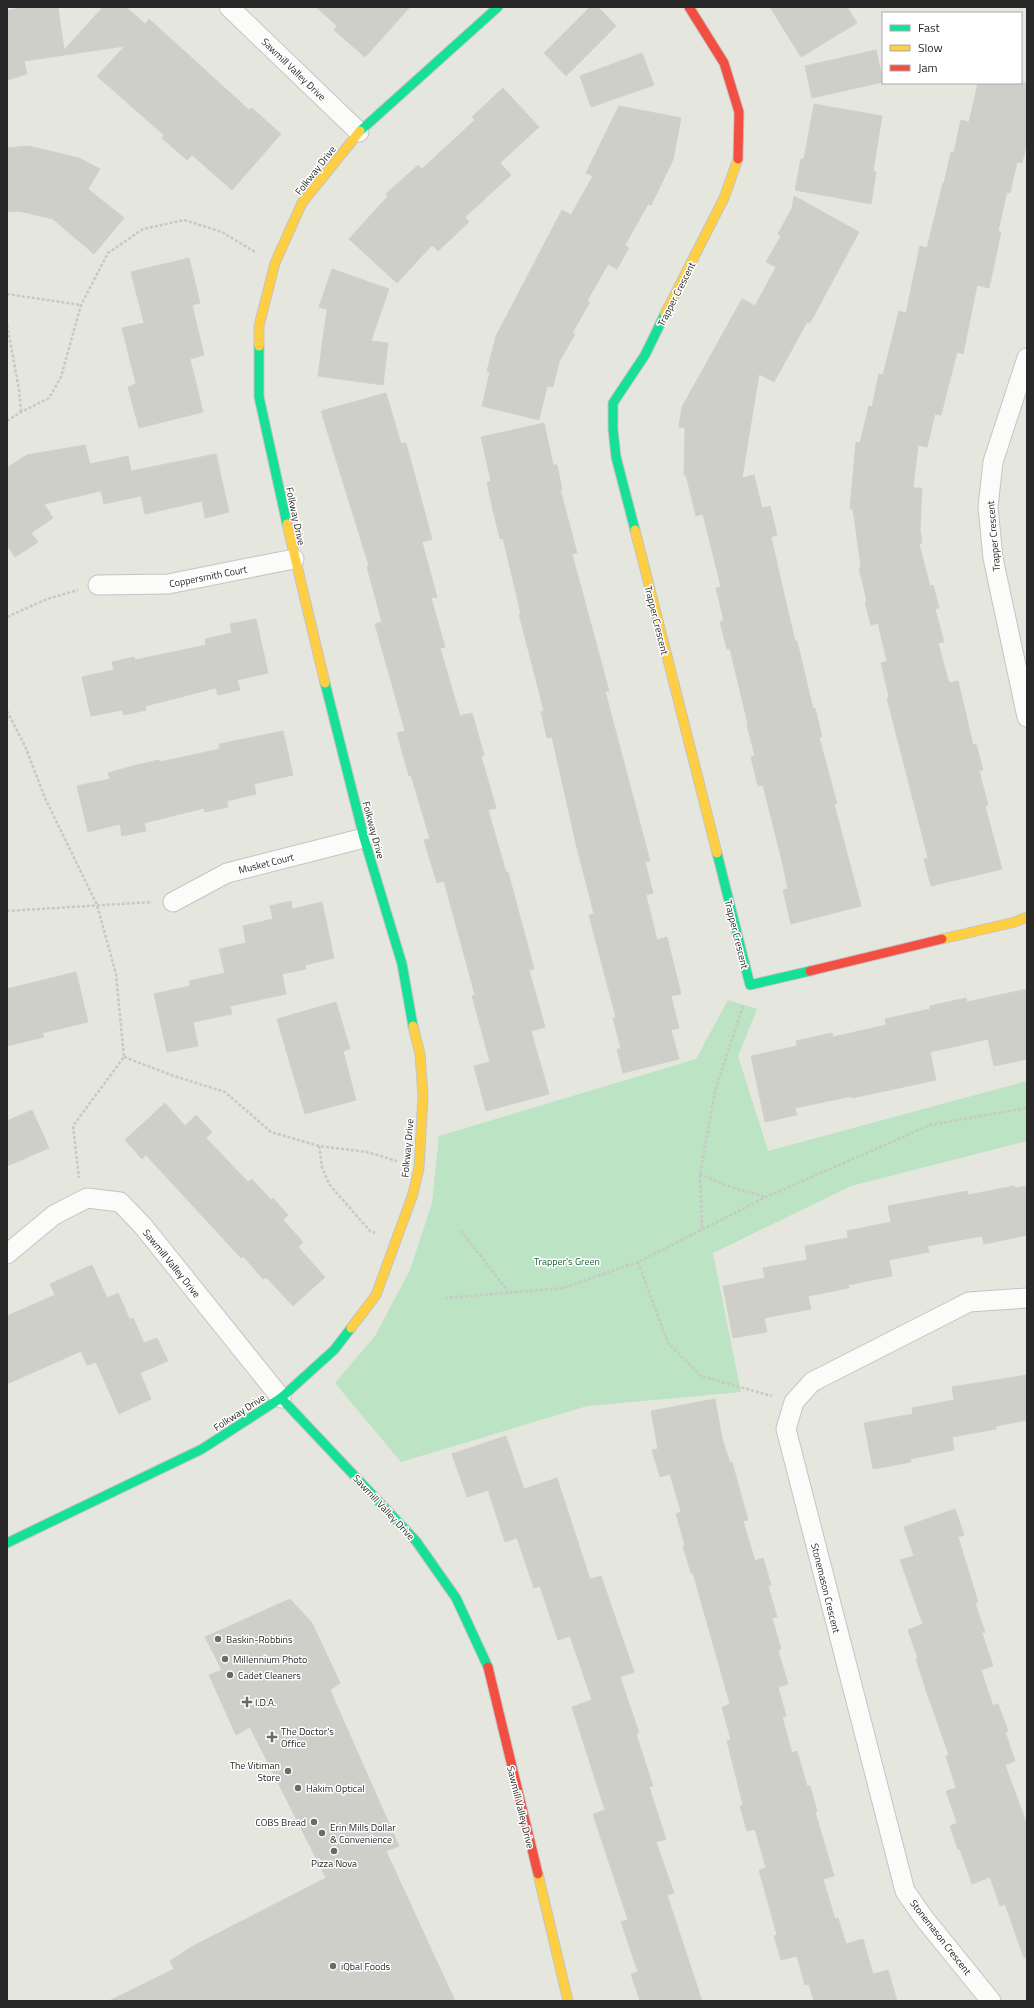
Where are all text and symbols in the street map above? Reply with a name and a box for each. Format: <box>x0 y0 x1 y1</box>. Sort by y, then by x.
legend <box>882 12 1022 84</box>
text: Fast <box>918 18 941 37</box>
street label: Sawmill Valley Drive <box>258 35 329 104</box>
text: Slow <box>918 38 943 57</box>
text: Jam <box>918 58 938 77</box>
street label: Folkway Drive <box>291 142 339 198</box>
street label: Trapper Crescent <box>654 259 699 329</box>
street label: Folkway Drive <box>282 486 309 546</box>
street label: Trapper Crescent <box>983 500 1004 572</box>
street label: Coppersmith Court <box>168 562 249 591</box>
street label: Trapper Crescent <box>641 584 672 657</box>
street label: Folkway Drive <box>359 800 388 861</box>
street label: Musket Court <box>237 849 296 878</box>
street label: Trapper Crescent <box>721 898 752 971</box>
street label: Folkway Drive <box>397 1118 418 1178</box>
street label: Sawmill Valley Drive <box>139 1226 204 1301</box>
park label: Trapper's Green <box>534 1254 600 1269</box>
street label: Folkway Drive <box>210 1390 268 1435</box>
street label: Sawmill Valley Drive <box>349 1471 418 1543</box>
street label: Stonemason Crescent <box>807 1542 844 1635</box>
place label: Baskin-Robbins <box>226 1632 293 1647</box>
marker: Baskin-Robbins <box>213 1634 223 1644</box>
place label: Millennium Photo <box>233 1652 307 1667</box>
marker: Millennium Photo <box>220 1654 230 1664</box>
place label: Cadet Cleaners <box>238 1668 301 1683</box>
marker: Cadet Cleaners <box>225 1670 235 1680</box>
place label: I.D.A. <box>255 1695 276 1710</box>
marker: I.D.A. <box>242 1697 252 1707</box>
place label: The Doctor's Office <box>281 1724 334 1751</box>
marker: The Doctor's Office <box>266 1731 278 1743</box>
place label: The Vitiman Store <box>230 1758 280 1785</box>
street label: Sawmill Valley Drive <box>503 1764 538 1850</box>
marker: The Vitiman Store <box>283 1766 293 1776</box>
place label: Hakim Optical <box>306 1781 365 1796</box>
marker: Hakim Optical <box>293 1783 303 1793</box>
place label: COBS Bread <box>255 1815 306 1830</box>
marker: COBS Bread <box>309 1817 319 1827</box>
place label: Erin Mills Dollar & Convenience <box>330 1820 396 1847</box>
marker: Erin Mills Dollar & Convenience <box>317 1828 327 1838</box>
marker: Pizza Nova <box>329 1846 339 1856</box>
place label: Pizza Nova <box>311 1856 357 1871</box>
street label: Stonemason Crescent <box>906 1896 975 1979</box>
place label: iQbal Foods <box>341 1959 390 1974</box>
marker: iQbal Foods <box>328 1961 338 1971</box>

